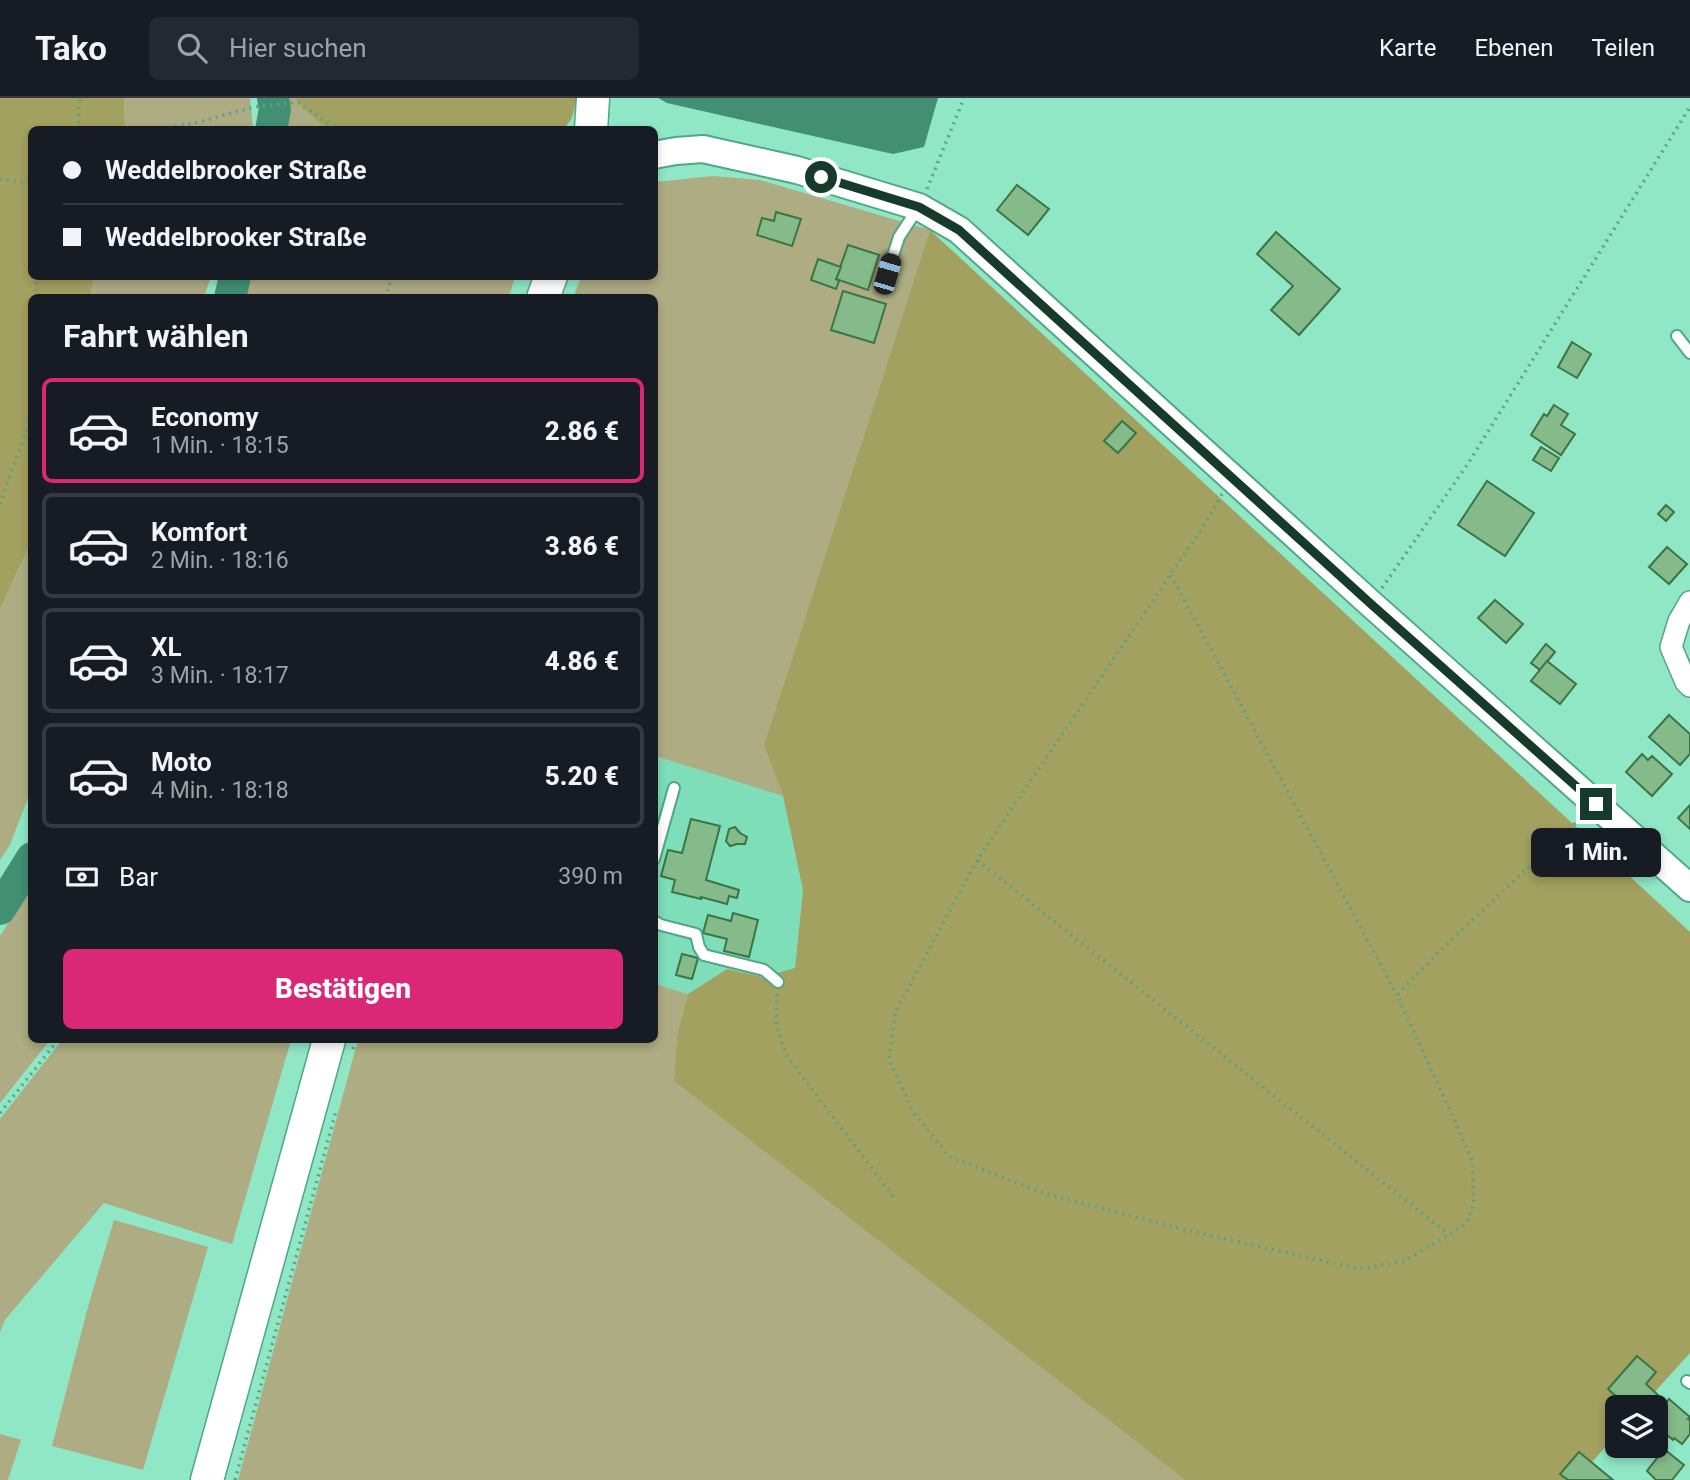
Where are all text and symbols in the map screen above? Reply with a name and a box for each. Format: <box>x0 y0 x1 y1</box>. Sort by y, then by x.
search box <box>149 17 639 80</box>
text: Tako <box>35 29 107 68</box>
icon: search <box>173 29 211 67</box>
text: Hier suchen <box>229 33 367 63</box>
text: Karte <box>1379 34 1436 62</box>
text: Ebenen <box>1474 34 1553 62</box>
text: Teilen <box>1591 34 1655 62</box>
text: Weddelbrooker Straße <box>105 155 367 185</box>
route start <box>805 161 837 193</box>
text: Weddelbrooker Straße <box>105 222 367 252</box>
car <box>872 251 903 297</box>
text: Fahrt wählen <box>63 317 249 355</box>
icon: car <box>67 399 130 462</box>
text: Economy <box>151 402 258 432</box>
text: 2.86 € <box>545 416 619 446</box>
text: 1 Min. · 18:15 <box>151 432 289 459</box>
icon: car <box>67 514 130 577</box>
text: Komfort <box>151 517 247 547</box>
text: 3.86 € <box>545 531 619 561</box>
text: 2 Min. · 18:16 <box>151 547 289 574</box>
icon: car <box>67 629 130 692</box>
text: XL <box>151 632 182 662</box>
text: 4.86 € <box>545 646 619 676</box>
text: 3 Min. · 18:17 <box>151 662 289 689</box>
icon: car <box>67 744 130 807</box>
text: Moto <box>151 747 212 777</box>
text: 5.20 € <box>545 761 619 791</box>
text: 4 Min. · 18:18 <box>151 777 289 804</box>
route end <box>1580 788 1612 820</box>
callout: 1 Min. <box>1531 828 1661 878</box>
text: 1 Min. <box>1563 839 1629 866</box>
icon: cash <box>63 858 101 896</box>
text: Bar <box>119 862 158 892</box>
text: 390 m <box>558 863 623 890</box>
button: Bestätigen <box>63 949 623 1029</box>
map controls <box>1605 1395 1668 1458</box>
button: layers <box>1605 1395 1668 1458</box>

